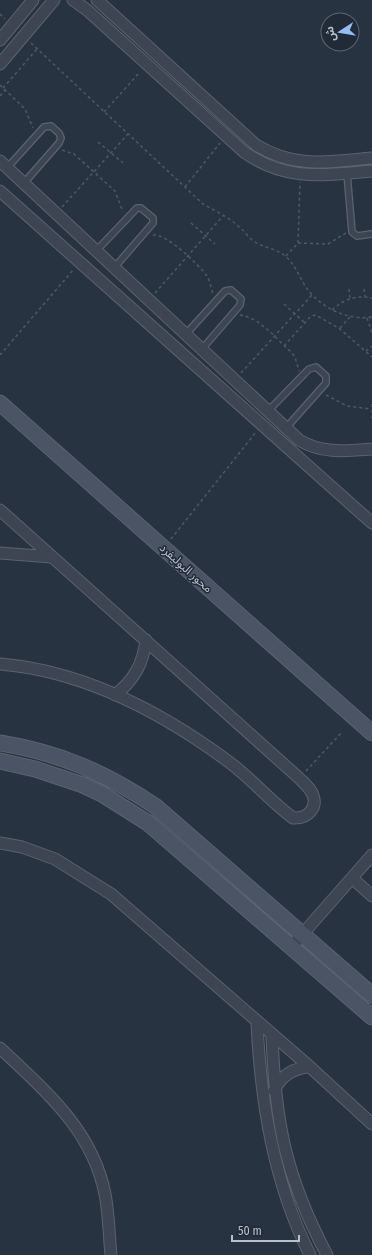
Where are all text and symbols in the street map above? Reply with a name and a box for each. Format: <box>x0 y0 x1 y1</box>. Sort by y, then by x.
north arrow <box>320 12 360 52</box>
text: ش <box>323 25 339 43</box>
street label: محور البوليفرد <box>157 541 215 595</box>
scale bar <box>232 1217 299 1243</box>
text: 50 m <box>238 1224 262 1238</box>

